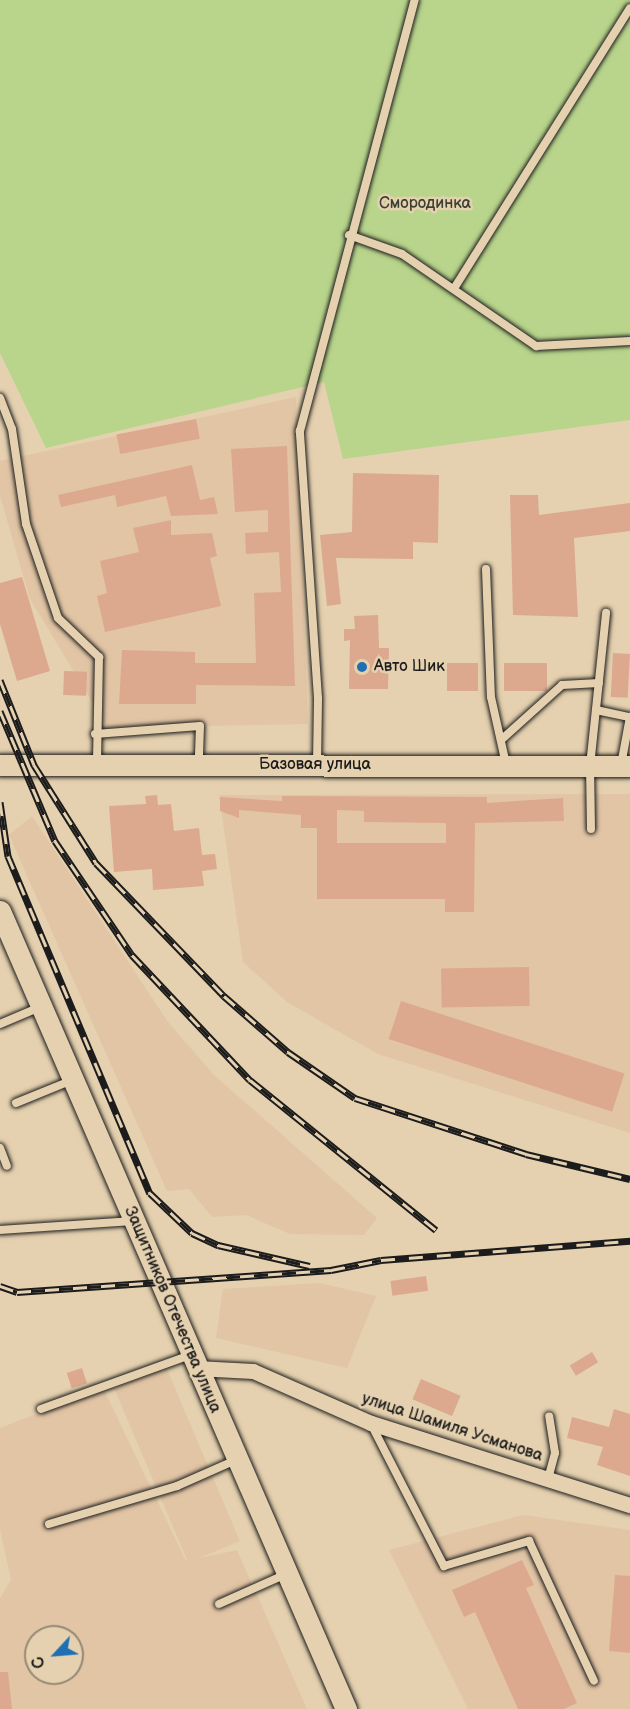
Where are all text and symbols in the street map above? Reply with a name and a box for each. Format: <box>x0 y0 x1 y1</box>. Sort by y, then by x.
park label: Смородинка <box>379 194 471 214</box>
place label: Авто Шик <box>374 657 445 677</box>
marker: Авто Шик <box>355 660 369 674</box>
street label: Базовая улица <box>259 755 371 775</box>
street label: Защитников Отечества улица <box>120 1204 224 1416</box>
street label: улица Шамиля Усманова <box>359 1390 545 1466</box>
north arrow <box>24 1625 84 1685</box>
text: С <box>28 1653 50 1671</box>

